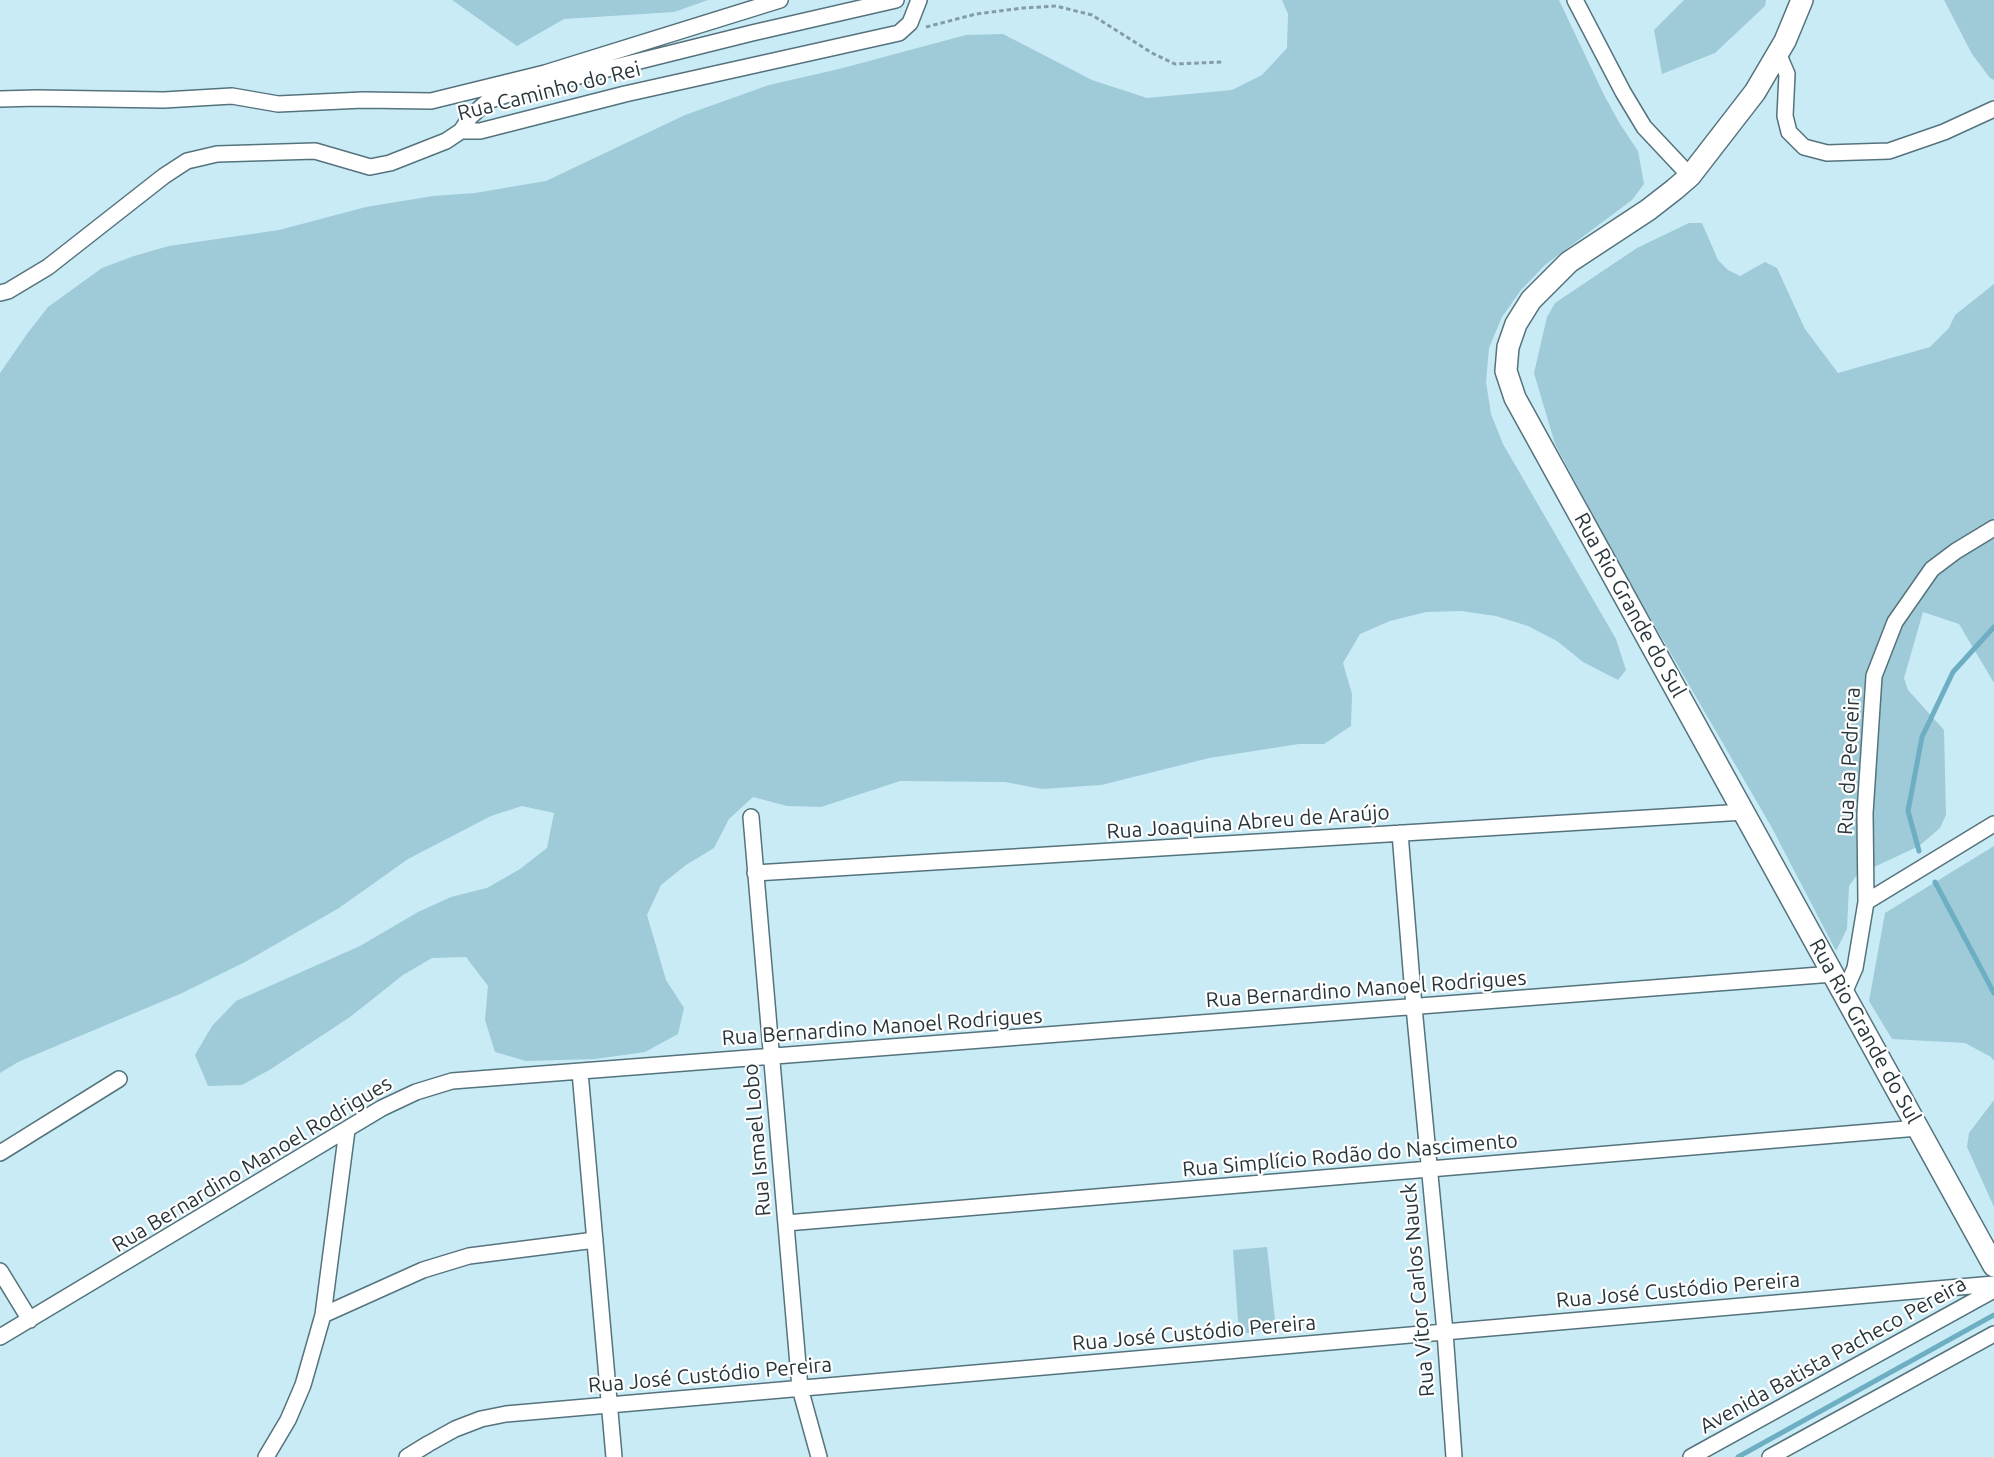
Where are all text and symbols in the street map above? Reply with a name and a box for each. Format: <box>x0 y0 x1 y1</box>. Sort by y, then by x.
street label: Rua Caminho do Rei <box>455 56 643 126</box>
street label: Rua Rio Grande do Sul <box>1569 508 1691 702</box>
street label: Rua da Pedreira <box>1833 686 1865 836</box>
street label: Rua Joaquina Abreu de Araújo <box>1106 800 1390 844</box>
street label: Rua Rio Grande do Sul <box>1804 934 1926 1128</box>
street label: Rua Bernardino Manoel Rodrigues <box>1205 965 1527 1013</box>
street label: Rua Bernardino Manoel Rodrigues <box>721 1003 1043 1051</box>
street label: Rua Ismael Lobo <box>738 1062 776 1218</box>
street label: Rua Bernardino Manoel Rodrigues <box>108 1070 396 1258</box>
street label: Rua Simplício Rodão do Nascimento <box>1181 1128 1519 1182</box>
street label: Rua Vítor Carlos Nauck <box>1396 1182 1440 1398</box>
street label: Rua José Custódio Pereira <box>1555 1267 1801 1313</box>
street label: Avenida Batista Pacheco Pereira <box>1695 1271 1971 1439</box>
street label: Rua José Custódio Pereira <box>1071 1310 1317 1356</box>
street label: Rua José Custódio Pereira <box>587 1352 833 1398</box>

